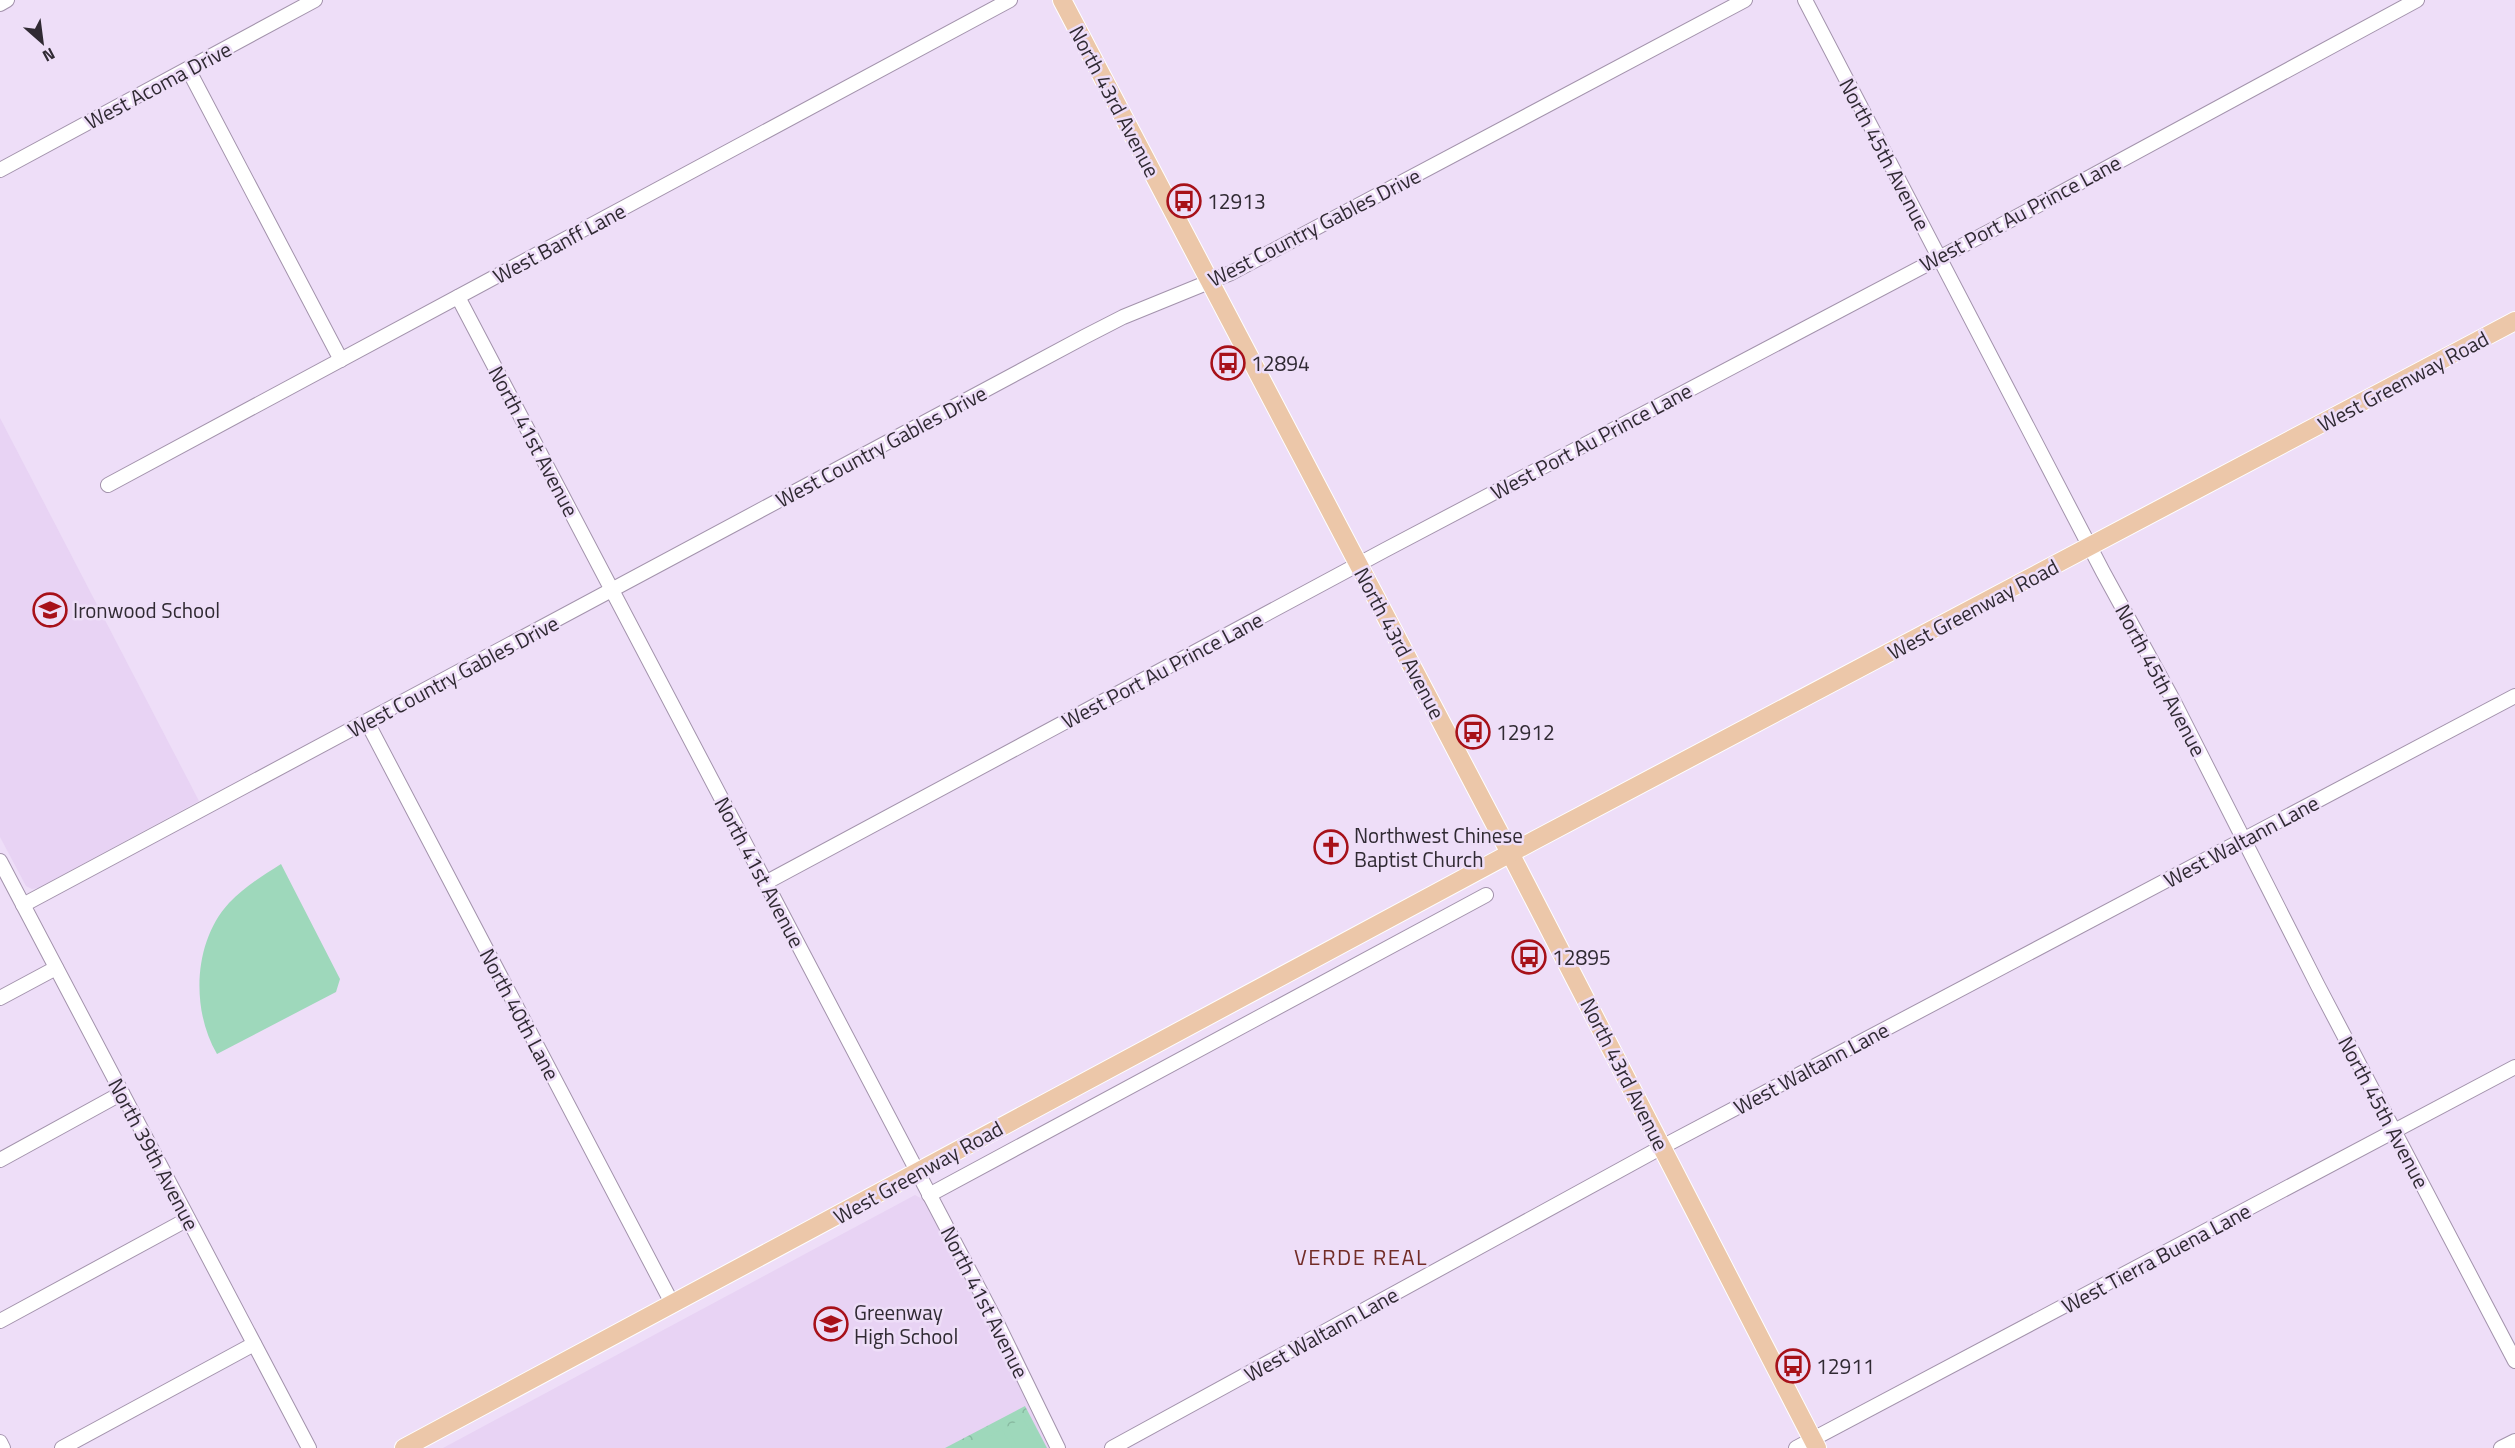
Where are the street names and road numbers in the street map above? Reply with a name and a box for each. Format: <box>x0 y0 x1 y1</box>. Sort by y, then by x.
street label: North 43rd Avenue <box>1062 19 1168 183</box>
street label: West Acoma Drive <box>79 33 237 137</box>
street label: North 45th Avenue <box>1831 72 1939 236</box>
street label: West Port Au Prince Lane <box>1914 146 2126 280</box>
street label: West Country Gables Drive <box>1202 159 1426 295</box>
street label: West Banff Lane <box>487 195 631 291</box>
street label: West Greenway Road <box>2312 322 2494 440</box>
street label: North 41st Avenue <box>481 360 587 522</box>
street label: West Port Au Prince Lane <box>1485 374 1697 508</box>
street label: West Country Gables Drive <box>770 377 992 515</box>
street label: West Greenway Road <box>1882 550 2064 668</box>
street label: North 43rd Avenue <box>1347 561 1453 725</box>
street label: North 45th Avenue <box>2107 598 2215 762</box>
street label: West Port Au Prince Lane <box>1056 603 1268 737</box>
street label: West Country Gables Drive <box>342 607 564 745</box>
street label: West Waltann Lane <box>2158 787 2324 895</box>
street label: North 41st Avenue <box>707 791 813 953</box>
street label: North 40th Lane <box>472 942 568 1086</box>
street label: North 43rd Avenue <box>1573 992 1677 1156</box>
street label: West Waltann Lane <box>1728 1014 1894 1122</box>
street label: North 45th Avenue <box>2330 1030 2438 1194</box>
street label: North 39th Avenue <box>100 1072 208 1236</box>
street label: West Greenway Road <box>827 1112 1009 1232</box>
street label: West Tierra Buena Lane <box>2056 1195 2256 1321</box>
street label: North 41st Avenue <box>933 1220 1037 1384</box>
street label: West Waltann Lane <box>1238 1278 1404 1390</box>

